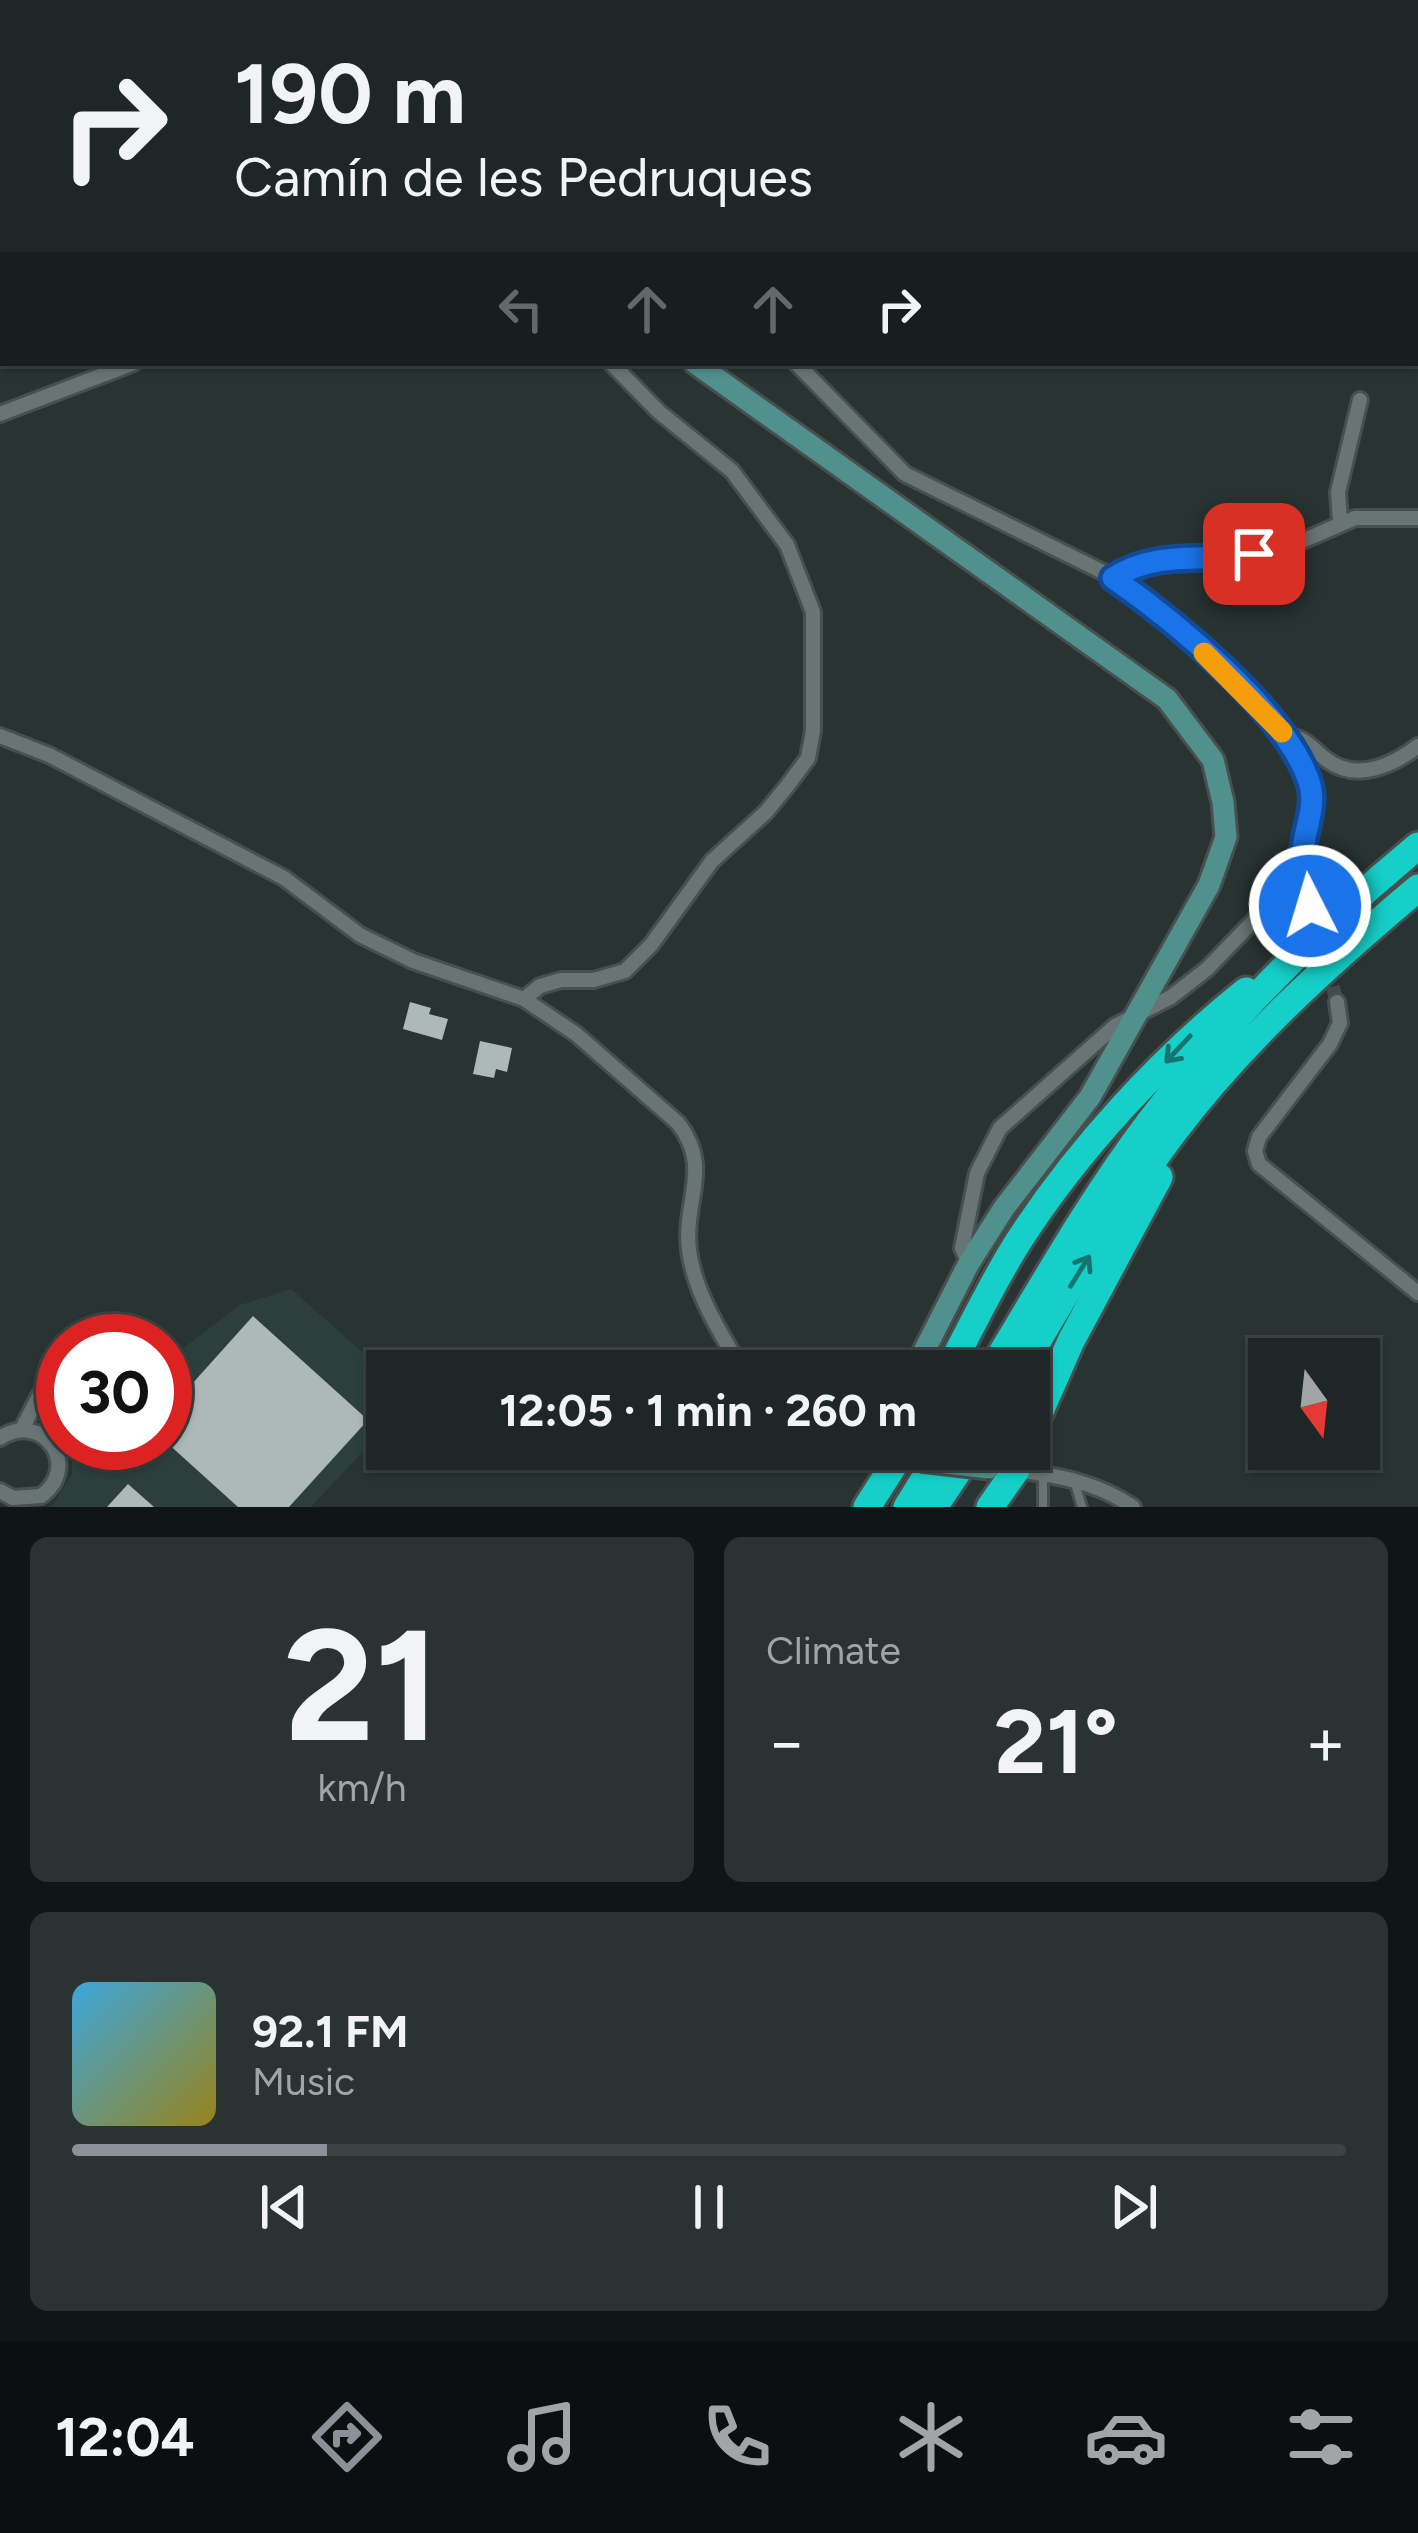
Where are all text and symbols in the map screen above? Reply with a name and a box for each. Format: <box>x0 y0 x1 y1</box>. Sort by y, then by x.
text: 190 m <box>234 43 466 144</box>
icon: right <box>36 48 192 204</box>
text: Camín de les Pedruques <box>234 145 813 210</box>
icon: left <box>488 276 554 342</box>
icon: ahead <box>614 276 680 342</box>
icon: ahead <box>740 276 806 342</box>
icon: right <box>866 276 932 342</box>
pin <box>1203 503 1305 605</box>
icon: arrive <box>1221 521 1287 587</box>
position arrow <box>1247 843 1373 969</box>
one-way arrow <box>1164 1033 1193 1063</box>
one-way arrow <box>1068 1255 1092 1289</box>
speed limit sign: 30 <box>36 1314 192 1470</box>
north arrow <box>1248 1338 1380 1470</box>
map controls <box>1248 1338 1380 1470</box>
text: 12:05 · 1 min · 260 m <box>499 1383 917 1437</box>
text: 21 <box>284 1592 440 1779</box>
text: Climate <box>766 1627 901 1674</box>
text: 21° <box>994 1687 1118 1796</box>
text: − <box>766 1702 807 1782</box>
text: + <box>1305 1702 1346 1782</box>
text: km/h <box>317 1764 407 1811</box>
text: 92.1 FM <box>252 2004 409 2058</box>
text: Music <box>252 2058 355 2105</box>
icon: previous <box>251 2174 317 2240</box>
icon: pause <box>676 2174 742 2240</box>
icon: next <box>1101 2174 1167 2240</box>
icon: directions <box>305 2395 389 2479</box>
icon: music <box>500 2395 584 2479</box>
icon: phone <box>695 2395 779 2479</box>
icon: climate <box>889 2395 973 2479</box>
icon: car <box>1084 2395 1168 2479</box>
icon: filters <box>1279 2395 1363 2479</box>
text: 12:04 <box>55 2405 195 2470</box>

